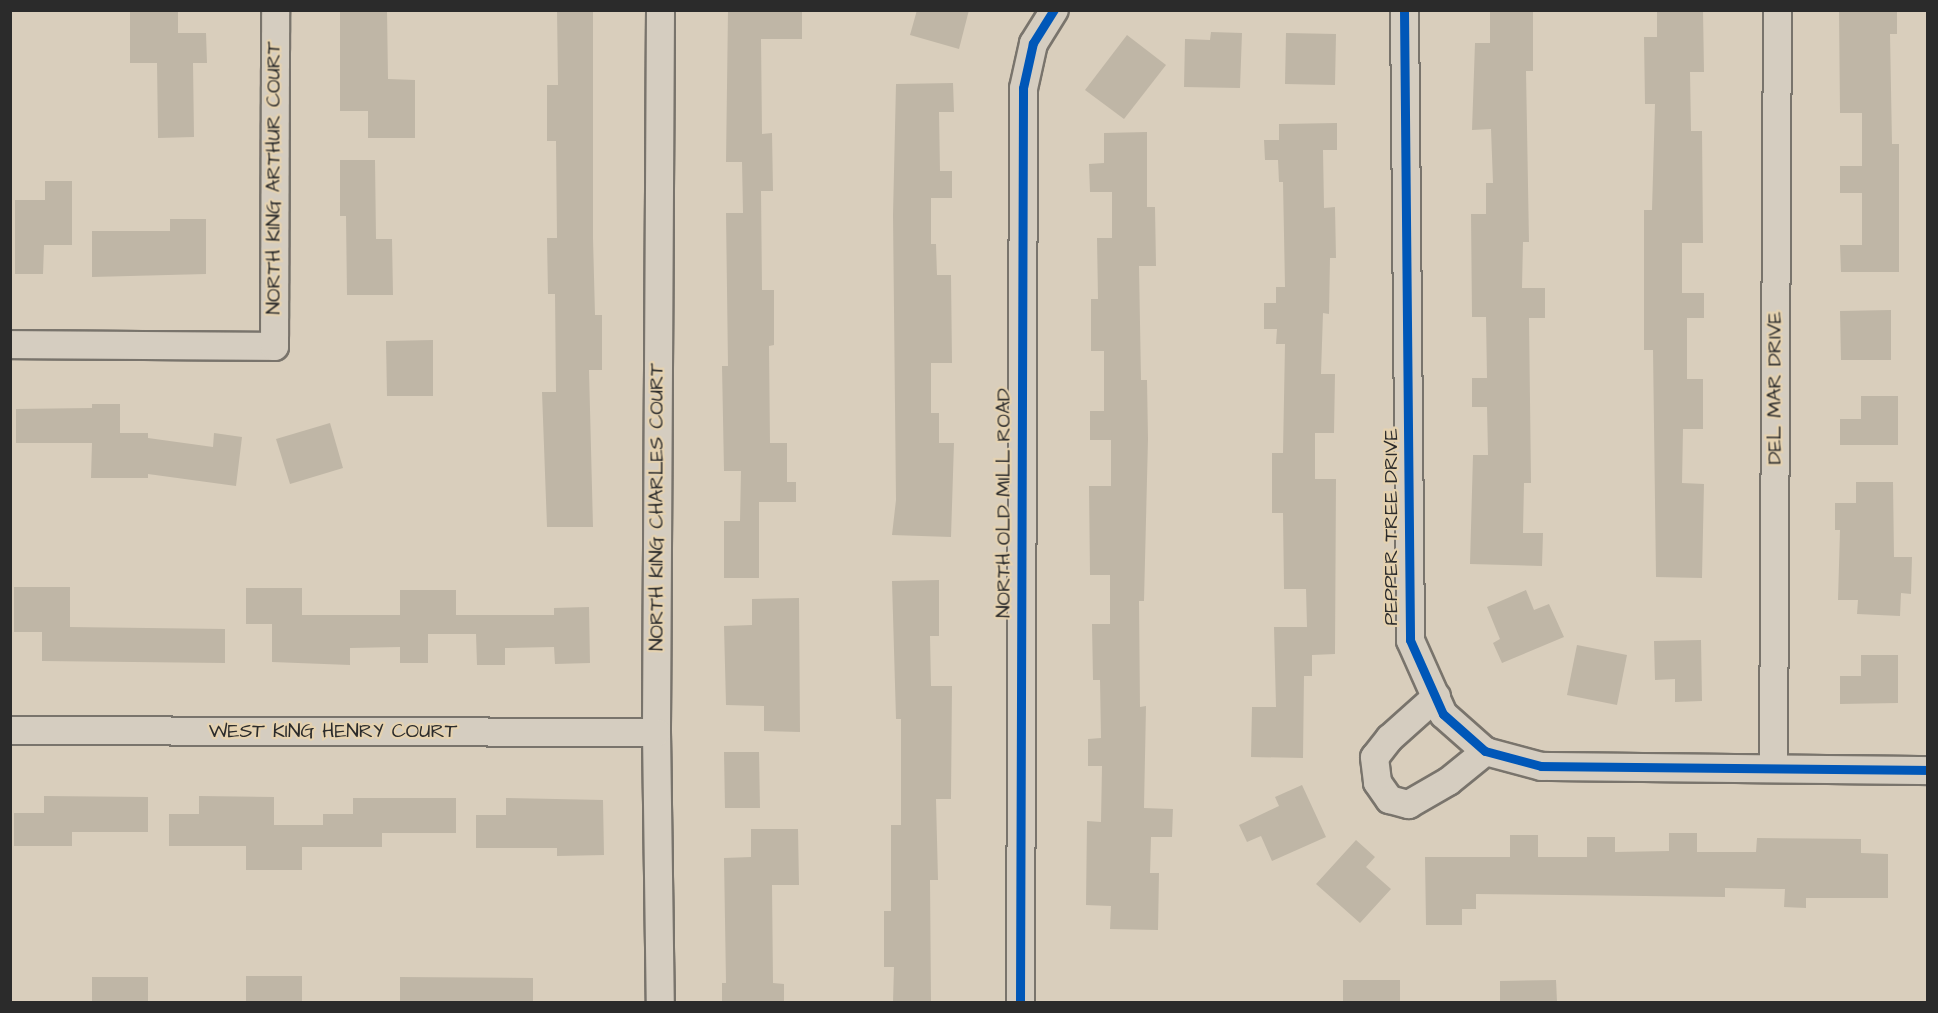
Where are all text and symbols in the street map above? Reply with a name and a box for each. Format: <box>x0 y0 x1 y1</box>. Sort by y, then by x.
street label: NORTH KING ARTHUR COURT <box>262 42 286 314</box>
street label: DEL MAR DRIVE <box>1763 312 1787 464</box>
street label: NORTH KING CHARLES COURT <box>645 363 669 651</box>
street label: NORTH OLD MILL ROAD <box>992 388 1016 618</box>
street label: PEPPER TREE DRIVE <box>1379 428 1403 626</box>
street label: WEST KING HENRY COURT <box>209 719 457 743</box>

